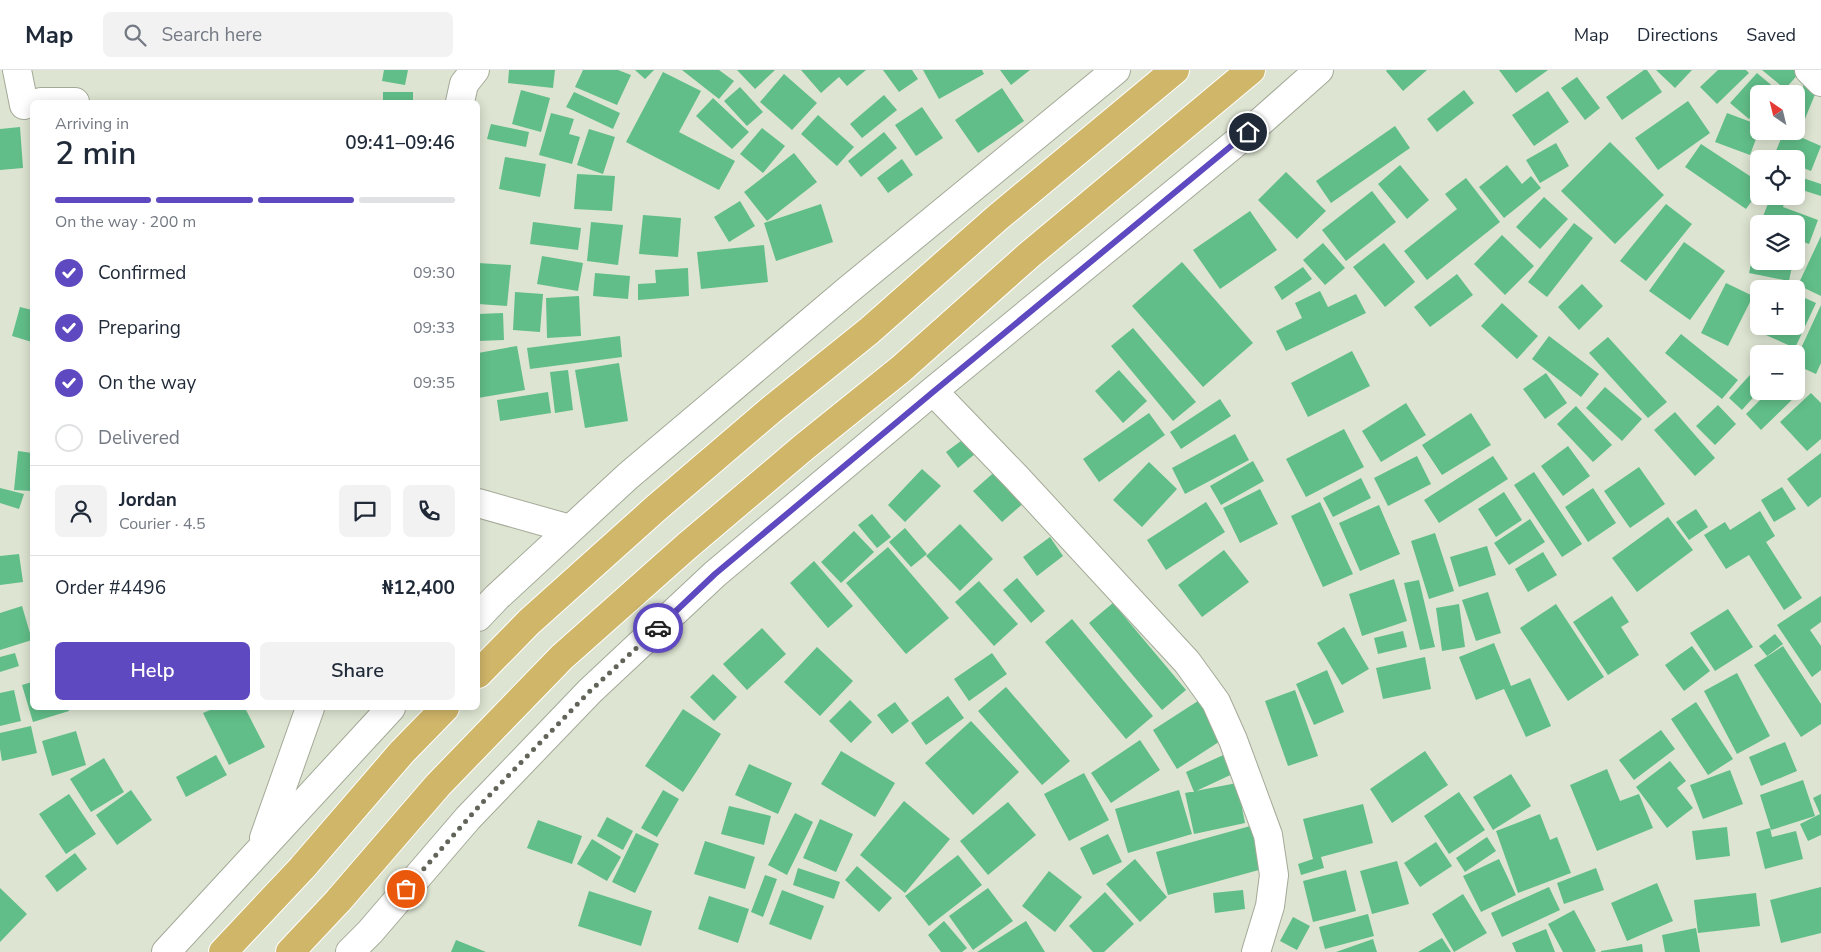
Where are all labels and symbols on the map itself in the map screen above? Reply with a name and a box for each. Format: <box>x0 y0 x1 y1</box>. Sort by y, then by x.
north arrow <box>1750 85 1805 140</box>
pin <box>1227 111 1269 153</box>
courier <box>633 603 683 653</box>
pin <box>385 868 427 910</box>

